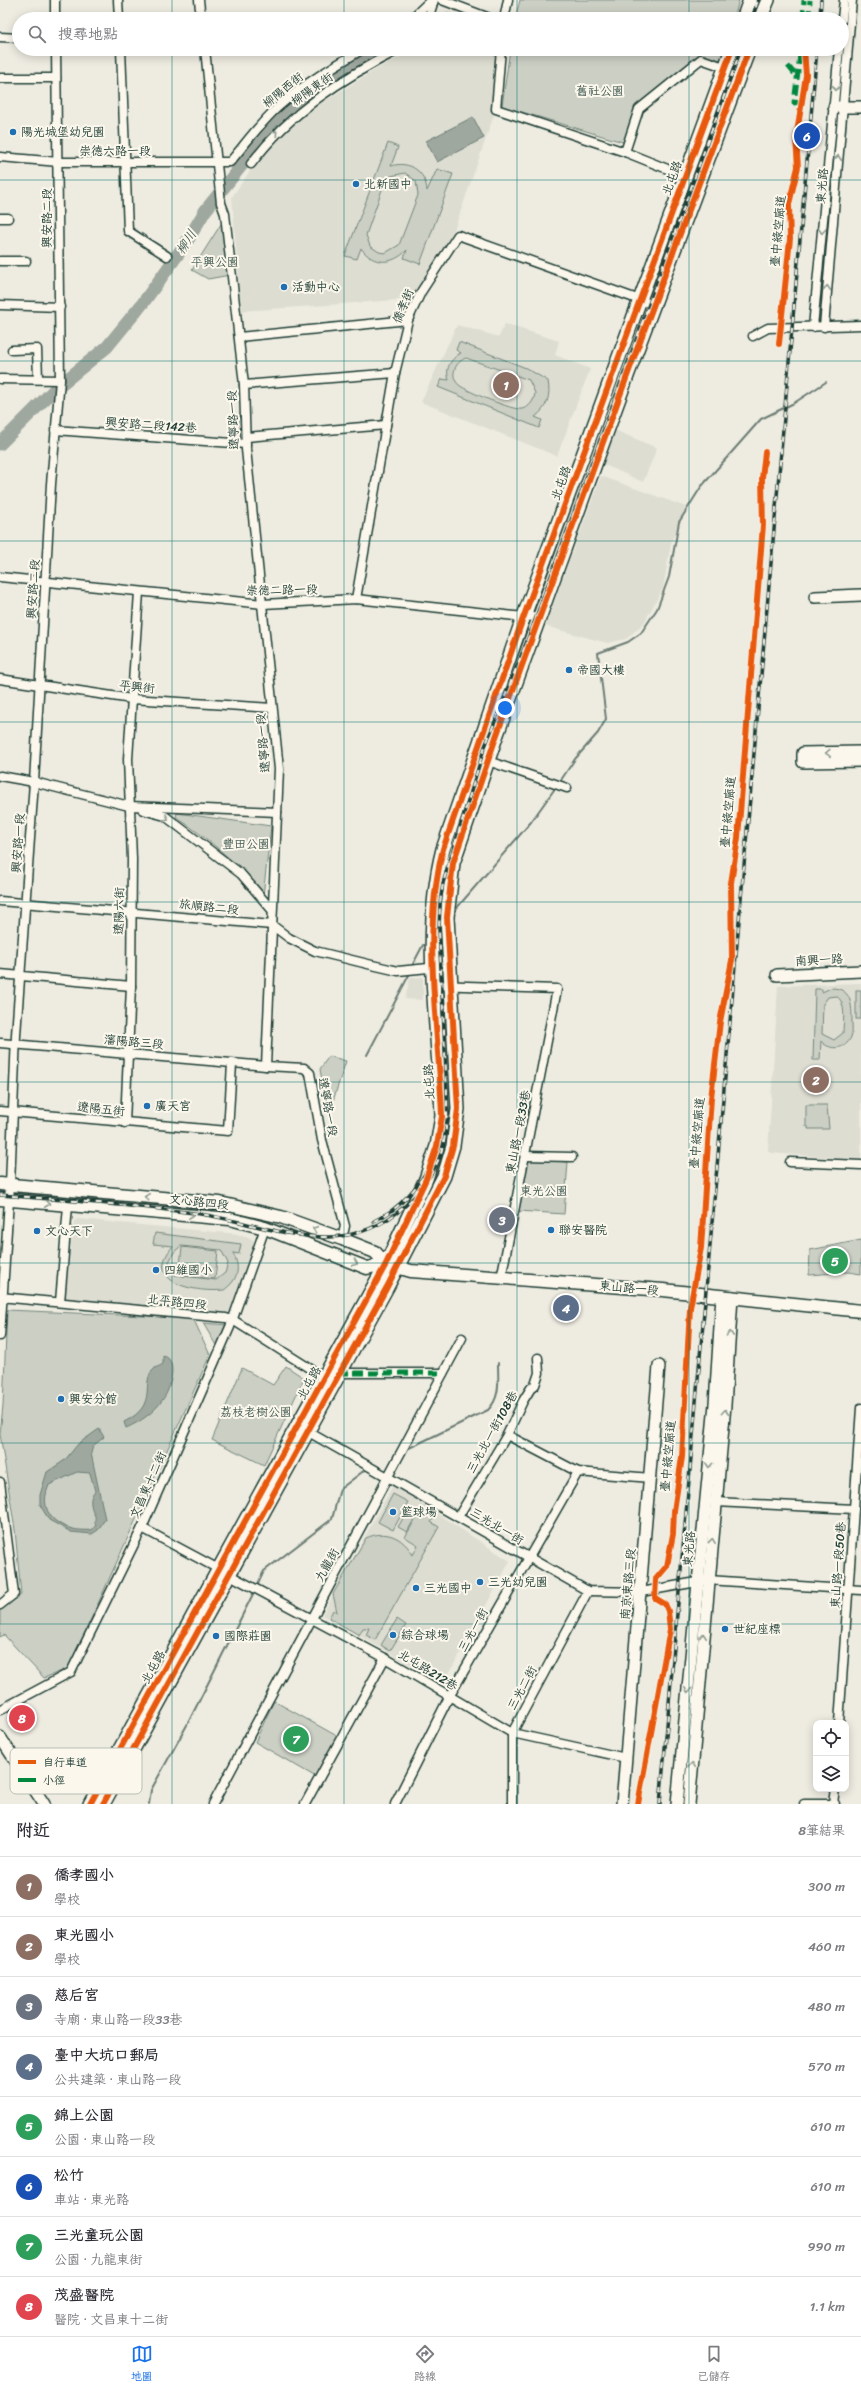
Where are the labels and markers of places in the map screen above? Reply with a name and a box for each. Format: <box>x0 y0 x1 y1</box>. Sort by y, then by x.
place label: 陽光城堡幼兒園 <box>21 121 105 143</box>
pin: 6 <box>794 121 820 151</box>
marker: 陽光城堡幼兒園 <box>8 127 18 137</box>
place label: 北新國中 <box>364 173 412 195</box>
marker: 北新國中 <box>351 179 361 189</box>
place label: 活動中心 <box>292 276 340 298</box>
marker: 活動中心 <box>279 282 289 292</box>
pin: 1 <box>493 370 519 400</box>
place label: 帝國大樓 <box>577 659 625 681</box>
marker: 帝國大樓 <box>564 665 574 675</box>
pin: 2 <box>803 1065 829 1095</box>
place label: 廣天宮 <box>155 1095 191 1117</box>
marker: 廣天宮 <box>142 1101 152 1111</box>
pin: 3 <box>489 1205 515 1235</box>
place label: 聯安醫院 <box>559 1219 607 1241</box>
place label: 文心天下 <box>45 1220 93 1242</box>
marker: 聯安醫院 <box>546 1225 556 1235</box>
marker: 文心天下 <box>32 1226 42 1236</box>
pin: 5 <box>822 1246 848 1276</box>
place label: 四維國小 <box>164 1259 212 1281</box>
marker: 四維國小 <box>151 1265 161 1275</box>
pin: 4 <box>553 1293 579 1323</box>
place label: 興安分館 <box>69 1388 117 1410</box>
marker: 興安分館 <box>56 1394 66 1404</box>
place label: 籃球場 <box>401 1501 437 1523</box>
marker: 籃球場 <box>388 1507 398 1517</box>
place label: 三光幼兒園 <box>488 1571 548 1593</box>
place label: 三光國中 <box>424 1577 472 1599</box>
marker: 三光幼兒園 <box>475 1577 485 1587</box>
marker: 三光國中 <box>411 1583 421 1593</box>
place label: 世紀座標 <box>733 1618 781 1640</box>
place label: 綜合球場 <box>401 1624 449 1646</box>
marker: 世紀座標 <box>720 1624 730 1634</box>
place label: 國際莊園 <box>224 1625 272 1647</box>
marker: 綜合球場 <box>388 1630 398 1640</box>
marker: 國際莊園 <box>211 1631 221 1641</box>
pin: 8 <box>9 1703 35 1733</box>
pin: 7 <box>283 1724 309 1754</box>

